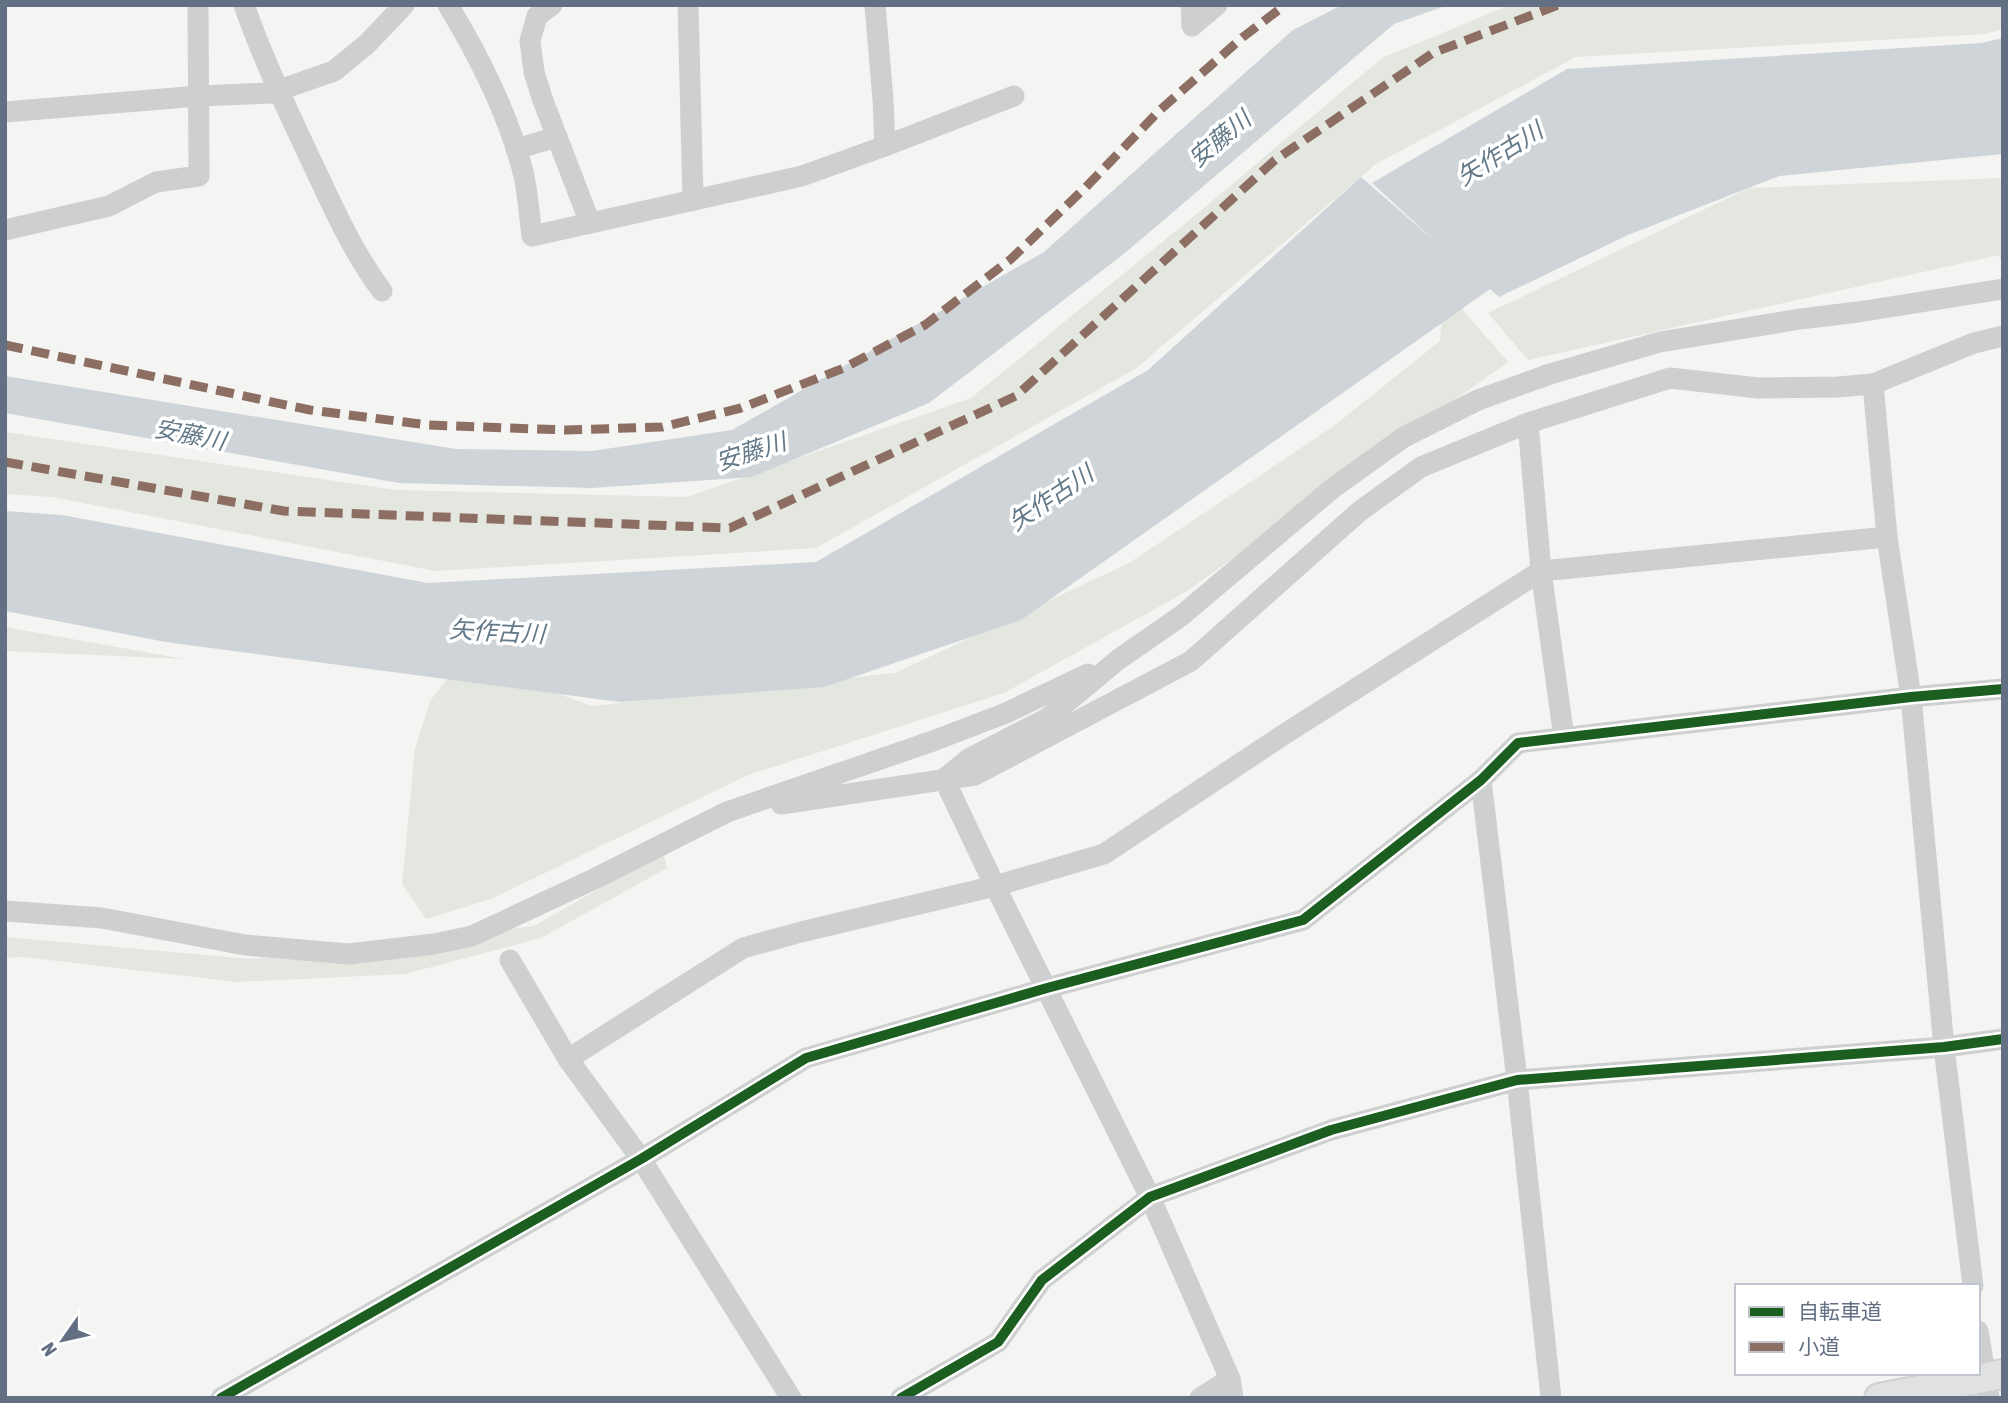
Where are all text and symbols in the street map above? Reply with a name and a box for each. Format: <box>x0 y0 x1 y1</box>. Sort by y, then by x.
water label: 安藤川 <box>1183 103 1258 172</box>
water label: 矢作古川 <box>1452 115 1550 190</box>
water label: 安藤川 <box>152 414 231 455</box>
water label: 安藤川 <box>712 427 792 475</box>
water label: 矢作古川 <box>1003 458 1101 536</box>
water label: 矢作古川 <box>448 616 549 648</box>
legend <box>1735 1284 1980 1375</box>
text: 自転車道 <box>1798 1299 1882 1323</box>
north arrow <box>28 1305 98 1375</box>
text: 小道 <box>1798 1334 1840 1358</box>
text: N <box>37 1339 61 1360</box>

